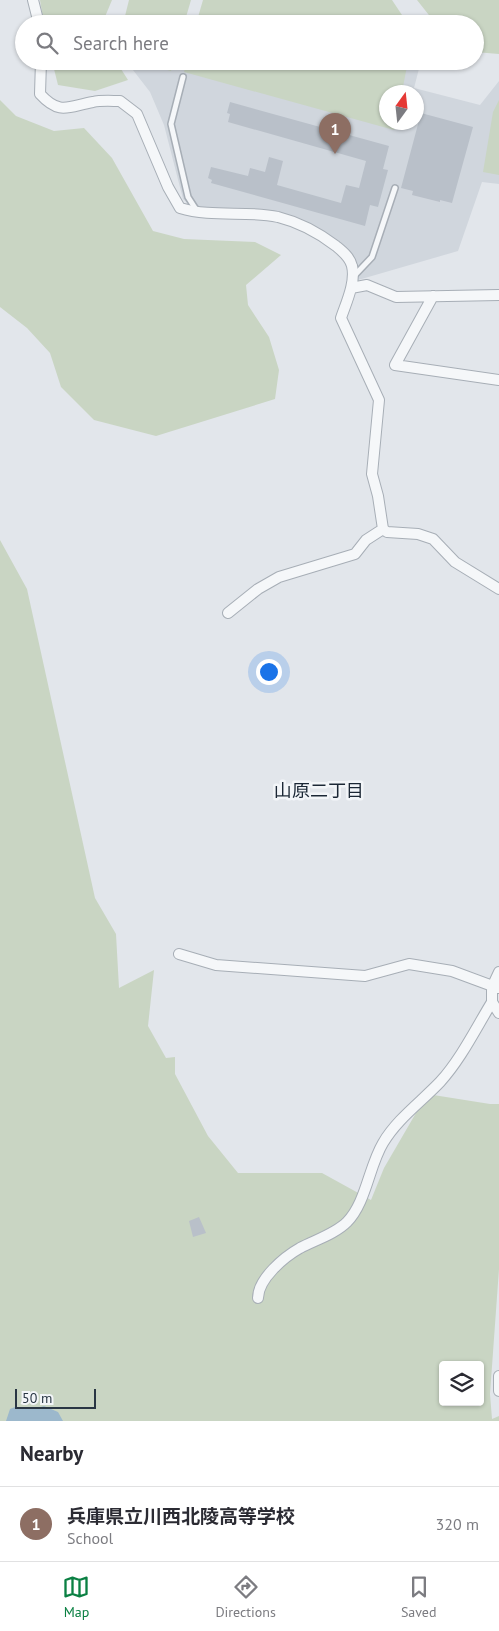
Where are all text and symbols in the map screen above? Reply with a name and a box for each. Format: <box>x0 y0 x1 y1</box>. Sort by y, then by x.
search box <box>15 15 484 70</box>
icon: search <box>33 29 61 57</box>
text: Search here <box>73 31 169 55</box>
north arrow <box>379 85 424 130</box>
pin: 1 <box>319 113 351 154</box>
your location <box>256 659 282 685</box>
district label: 山原二丁目 <box>274 779 364 802</box>
map controls <box>439 1361 484 1406</box>
button: layers <box>439 1361 484 1406</box>
scale bar <box>15 1386 96 1409</box>
text: 50 m <box>22 1389 52 1407</box>
text: Nearby <box>20 1440 83 1467</box>
text: 兵庫県立川西北陵高等学校 <box>67 1504 295 1528</box>
text: 1 <box>31 1514 41 1534</box>
text: 320 m <box>436 1514 479 1534</box>
text: School <box>67 1528 113 1548</box>
tab: Map <box>62 1573 90 1621</box>
tab: Directions <box>215 1573 276 1621</box>
tab: Saved <box>401 1573 437 1621</box>

